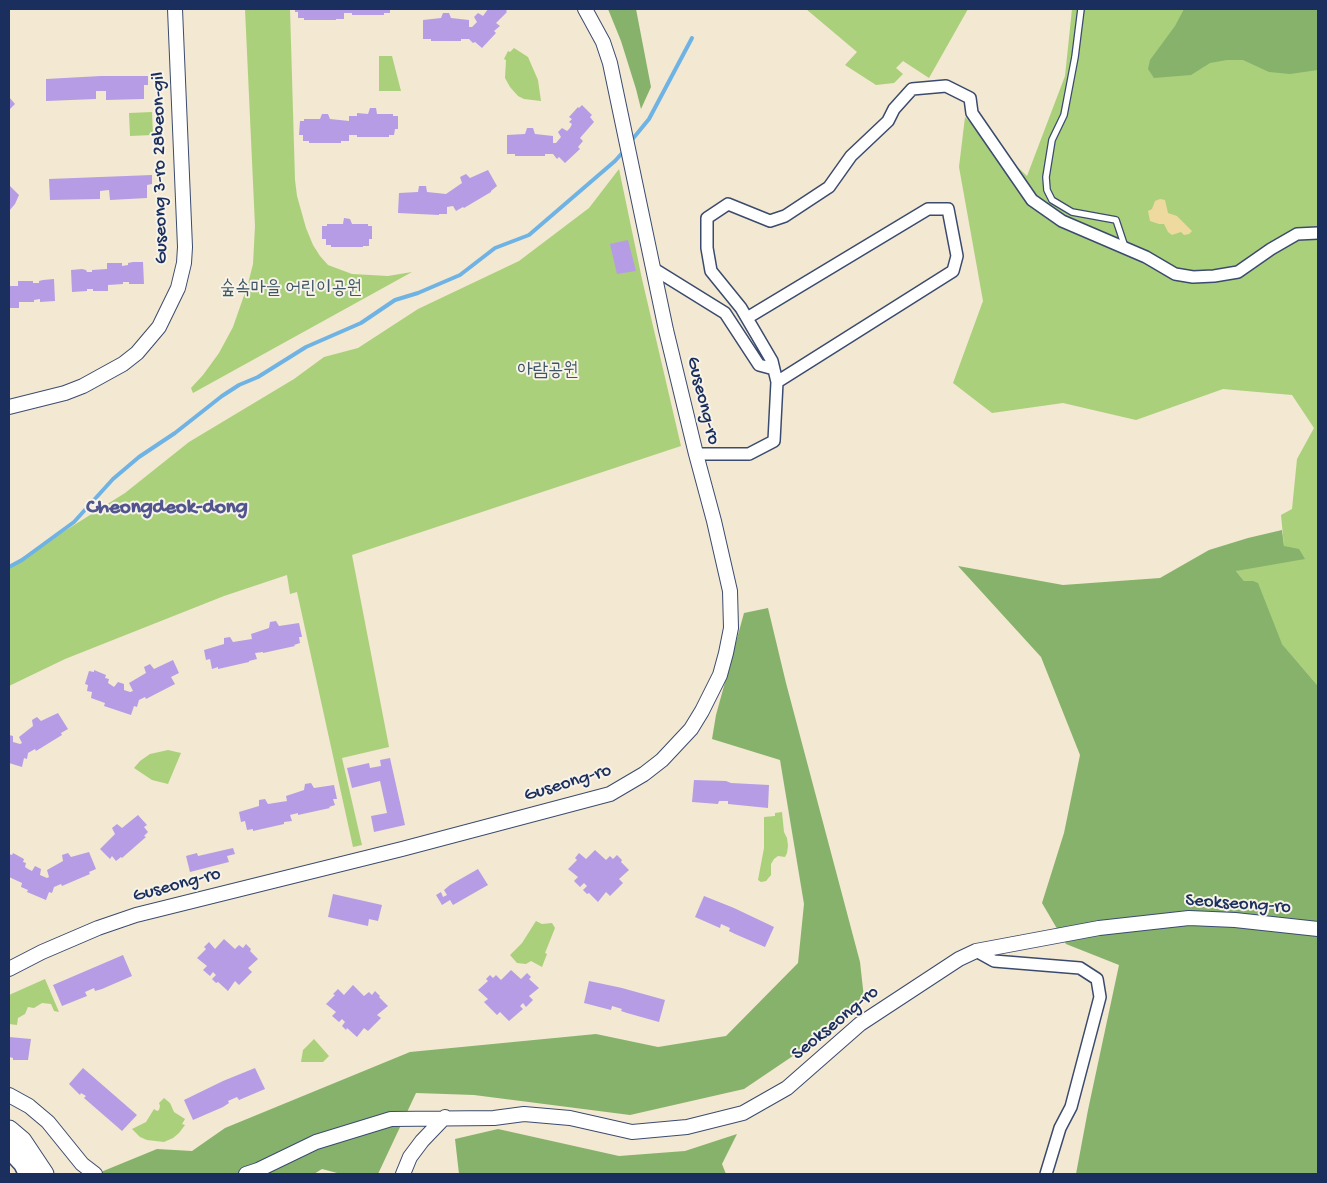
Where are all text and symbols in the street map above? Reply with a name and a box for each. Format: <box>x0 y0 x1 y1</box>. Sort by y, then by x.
street label: Guseong 3-ro 28beon-gil <box>148 72 174 264</box>
park label: 숲속마을 어린이공원 <box>220 279 362 301</box>
street label: Guseong-ro <box>680 355 724 447</box>
park label: 아람공원 <box>517 361 579 383</box>
district label: Cheongdeok-dong <box>86 496 248 522</box>
street label: Guseong-ro <box>522 760 614 808</box>
street label: Guseong-ro <box>131 863 223 909</box>
street label: Seokseong-ro <box>1184 890 1292 920</box>
street label: Seokseong-ro <box>788 982 884 1066</box>

